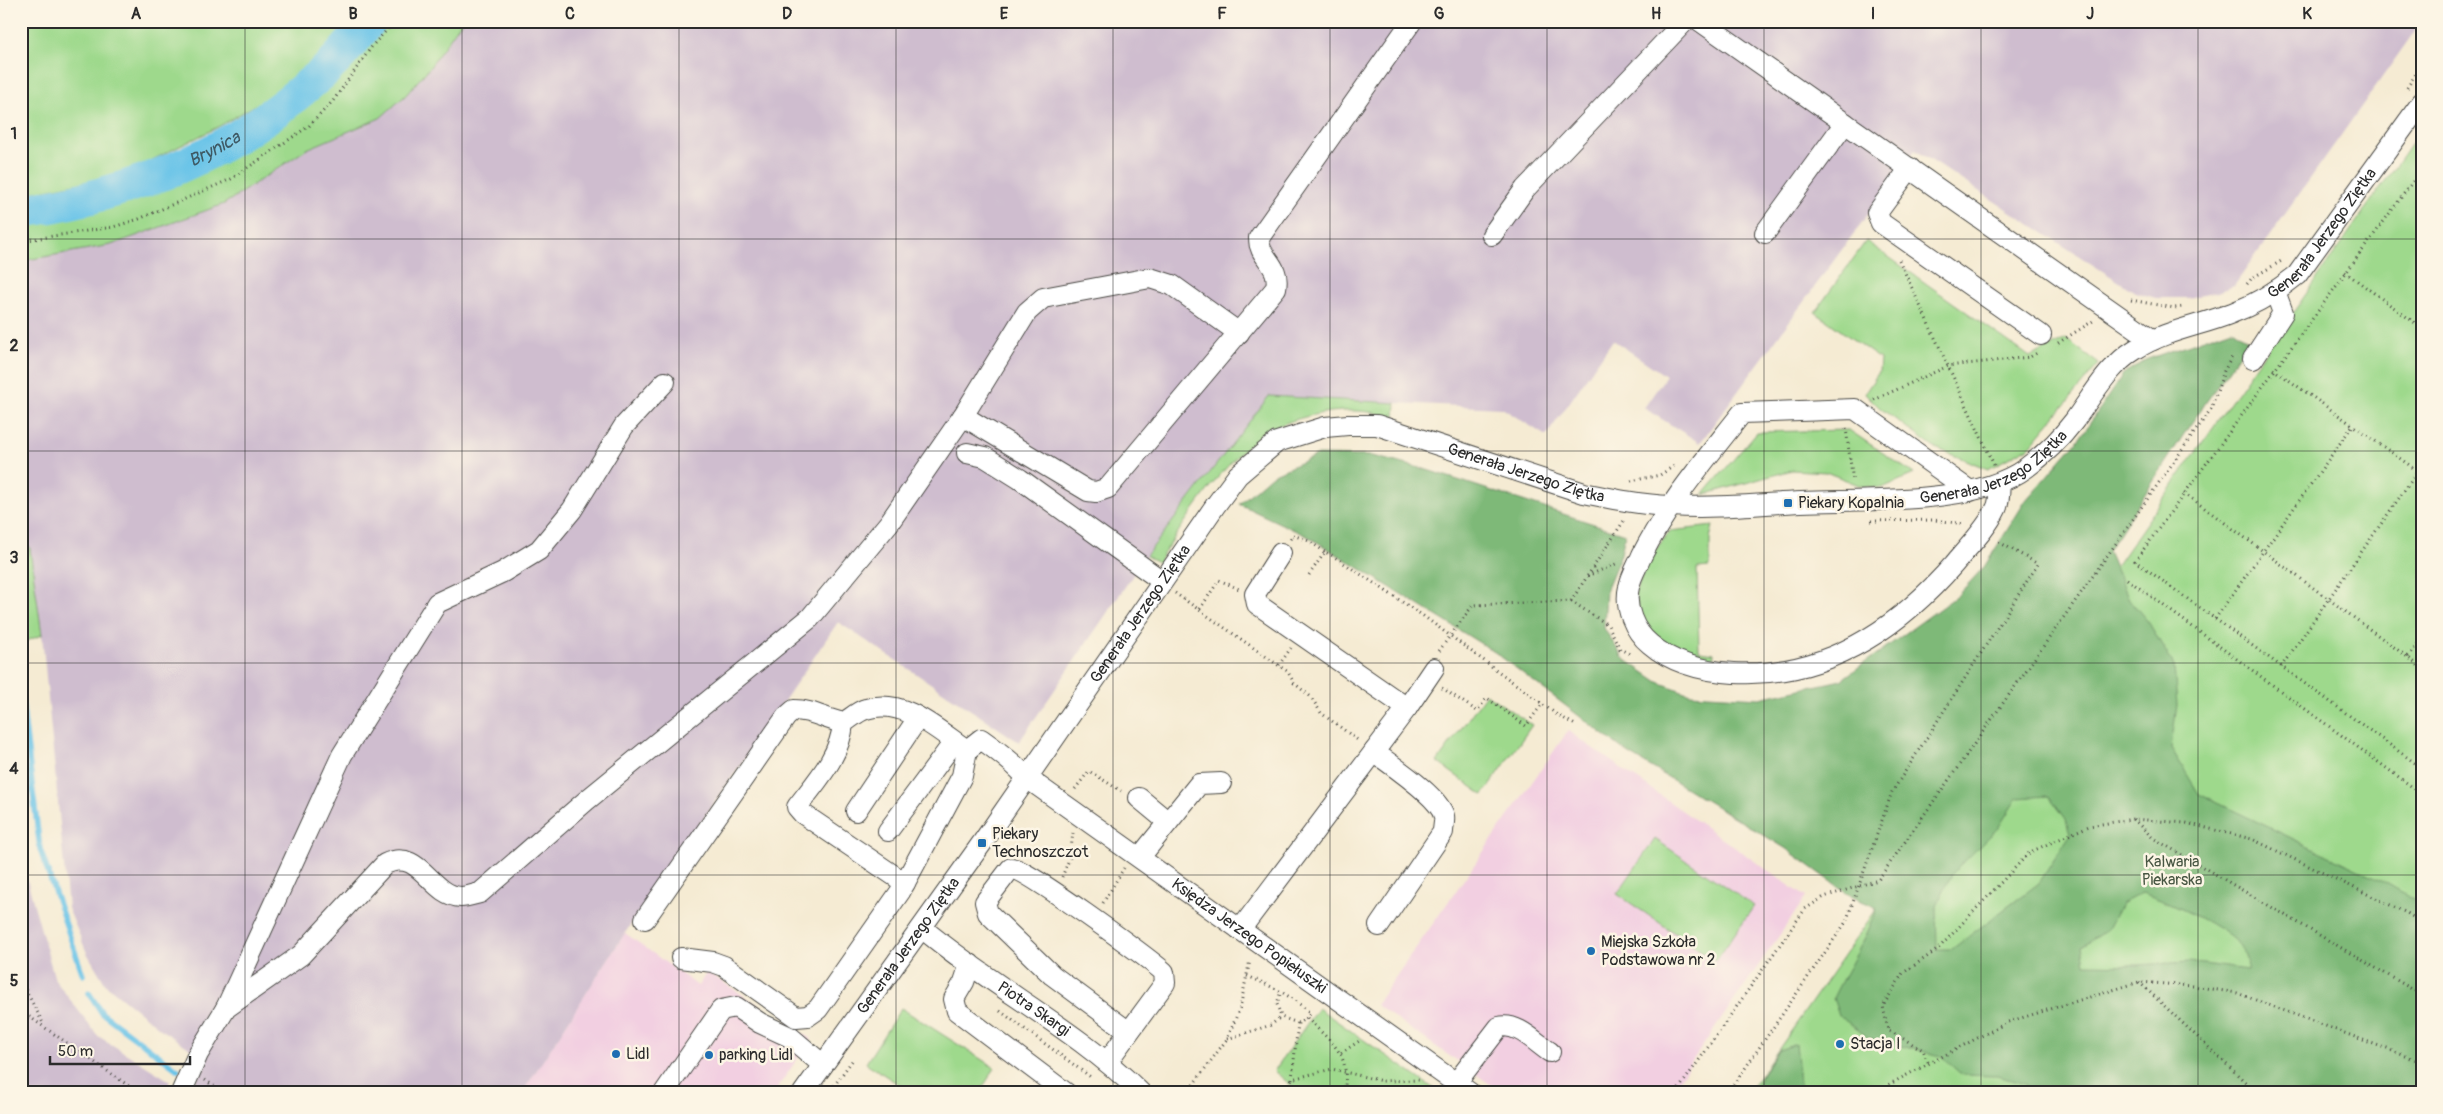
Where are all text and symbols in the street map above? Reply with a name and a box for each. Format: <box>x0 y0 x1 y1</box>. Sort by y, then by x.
text: A <box>131 4 142 24</box>
text: B <box>348 4 358 24</box>
text: C <box>565 4 575 24</box>
text: D <box>782 4 792 24</box>
text: E <box>1000 4 1009 24</box>
text: F <box>1217 4 1227 24</box>
text: G <box>1434 4 1445 24</box>
text: H <box>1651 4 1661 24</box>
text: I <box>1871 4 1875 24</box>
text: J <box>2086 4 2094 24</box>
text: K <box>2302 4 2312 24</box>
text: 1 <box>11 124 17 144</box>
water label: Brynica <box>185 125 246 172</box>
street label: Generała Jerzego Ziętka <box>2264 164 2381 303</box>
text: 2 <box>10 336 19 356</box>
street label: Generała Jerzego Ziętka <box>1919 426 2072 508</box>
street label: Generała Jerzego Ziętka <box>1445 439 1606 507</box>
place label: Piekary Kopalnia <box>1798 493 1904 513</box>
marker: Piekary Kopalnia <box>1782 497 1794 509</box>
street label: Generała Jerzego Ziętka <box>1086 541 1195 687</box>
text: 3 <box>10 548 19 568</box>
text: 4 <box>9 759 19 779</box>
place label: Piekary Technoszczot <box>992 824 1089 862</box>
marker: Piekary Technoszczot <box>976 837 988 849</box>
park label: Kalwaria Piekarska <box>2142 852 2202 890</box>
street label: Generała Jerzego Ziętka <box>853 873 964 1018</box>
street label: Księdza Jerzego Popiełuszki <box>1168 874 1331 998</box>
place label: Miejska Szkoła Podstawowa nr 2 <box>1601 932 1716 970</box>
marker: Miejska Szkoła Podstawowa nr 2 <box>1585 945 1597 957</box>
text: 5 <box>10 971 19 991</box>
street label: Piotra Skargi <box>994 977 1074 1041</box>
scale bar <box>50 1034 190 1066</box>
place label: Stacja I <box>1850 1034 1900 1054</box>
marker: Stacja I <box>1834 1038 1846 1050</box>
text: 50 m <box>58 1042 93 1061</box>
place label: Lidl <box>626 1044 650 1064</box>
place label: parking Lidl <box>719 1045 793 1065</box>
marker: Lidl <box>610 1048 622 1060</box>
marker: parking Lidl <box>703 1049 715 1061</box>

